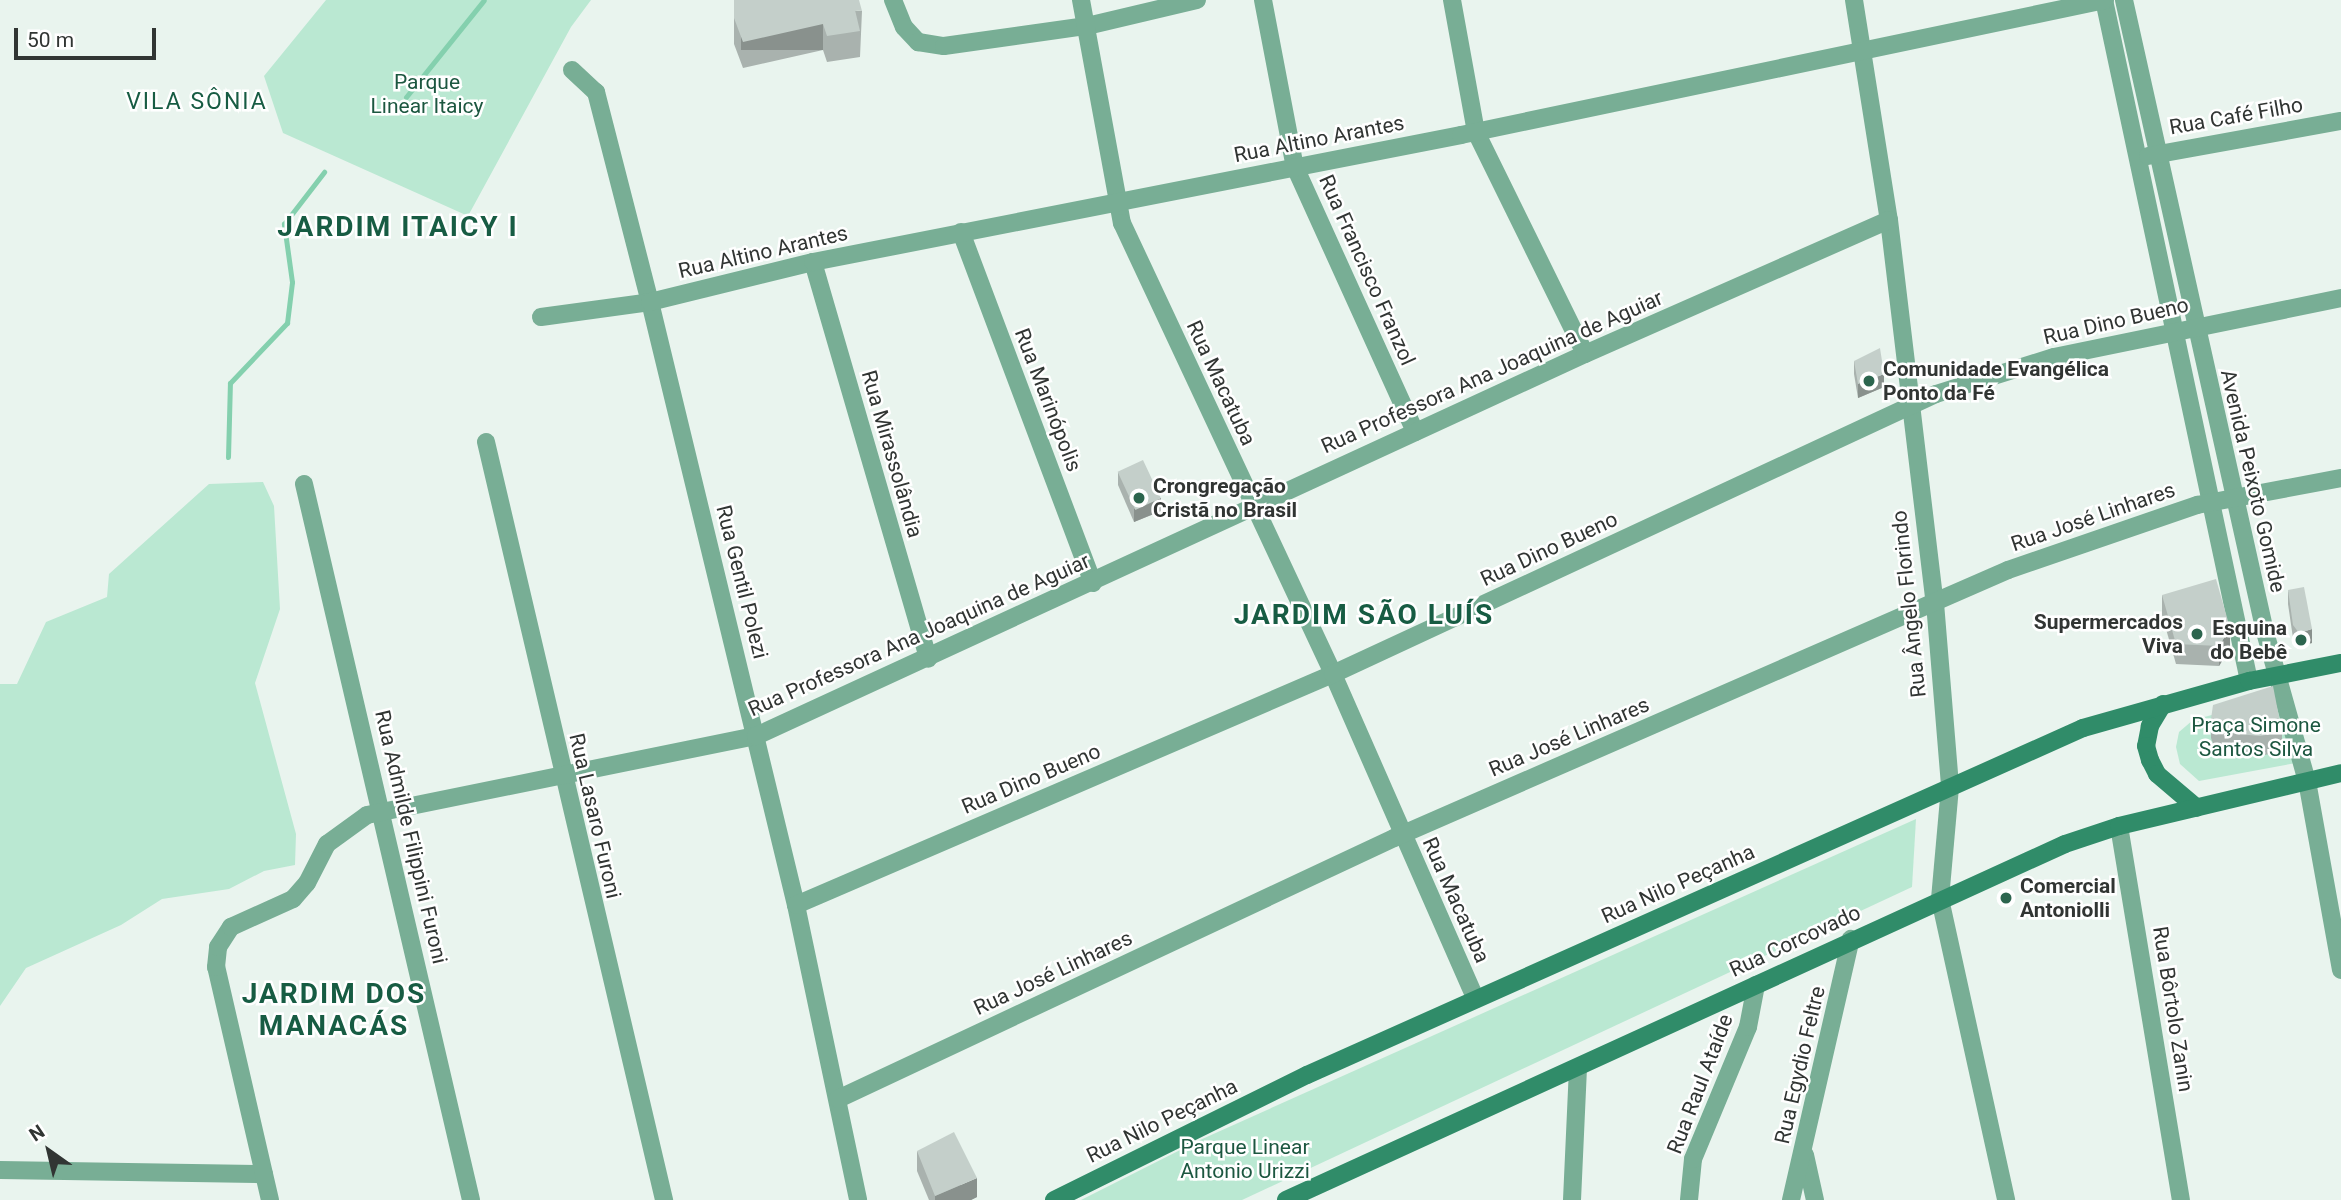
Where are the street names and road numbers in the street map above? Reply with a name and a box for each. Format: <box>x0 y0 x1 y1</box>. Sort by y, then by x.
street label: Rua Café Filho <box>2167 92 2305 140</box>
street label: Rua Altino Arantes <box>1232 110 1406 168</box>
street label: Rua Francisco Franzol <box>1314 171 1420 369</box>
street label: Rua Altino Arantes <box>676 220 850 284</box>
street label: Rua Professora Ana Joaquina de Aguiar <box>1317 285 1667 459</box>
street label: Rua Dino Bueno <box>2041 292 2191 350</box>
street label: Rua Macatuba <box>1181 317 1261 449</box>
street label: Rua Marinópolis <box>1009 325 1087 475</box>
street label: Rua Mirassolândia <box>856 367 928 541</box>
street label: Avenida Peixoto Gomide <box>2215 367 2291 595</box>
street label: Rua José Linhares <box>2008 477 2178 557</box>
street label: Rua Gentil Polezi <box>711 503 773 661</box>
street label: Rua Dino Bueno <box>1477 506 1621 592</box>
street label: Rua Ângelo Florindo <box>1887 509 1931 699</box>
street label: Rua Professora Ana Joaquina de Aguiar <box>744 548 1094 722</box>
street label: Rua José Linhares <box>1485 692 1653 782</box>
street label: Rua Admilde Filippini Furoni <box>370 708 452 966</box>
street label: Rua Lasaro Furoni <box>564 731 626 901</box>
street label: Rua Dino Bueno <box>958 738 1104 820</box>
street label: Rua Macatuba <box>1417 833 1495 967</box>
street label: Rua Nilo Peçanha <box>1598 839 1758 929</box>
street label: Rua Corcovado <box>1725 900 1865 982</box>
street label: Rua José Linhares <box>970 925 1136 1021</box>
street label: Rua Bôrtolo Zanin <box>2147 925 2199 1093</box>
street label: Rua Egydio Feltre <box>1770 984 1830 1146</box>
street label: Rua Raul Ataíde <box>1662 1011 1738 1157</box>
street label: Rua Nilo Peçanha <box>1082 1074 1242 1168</box>

